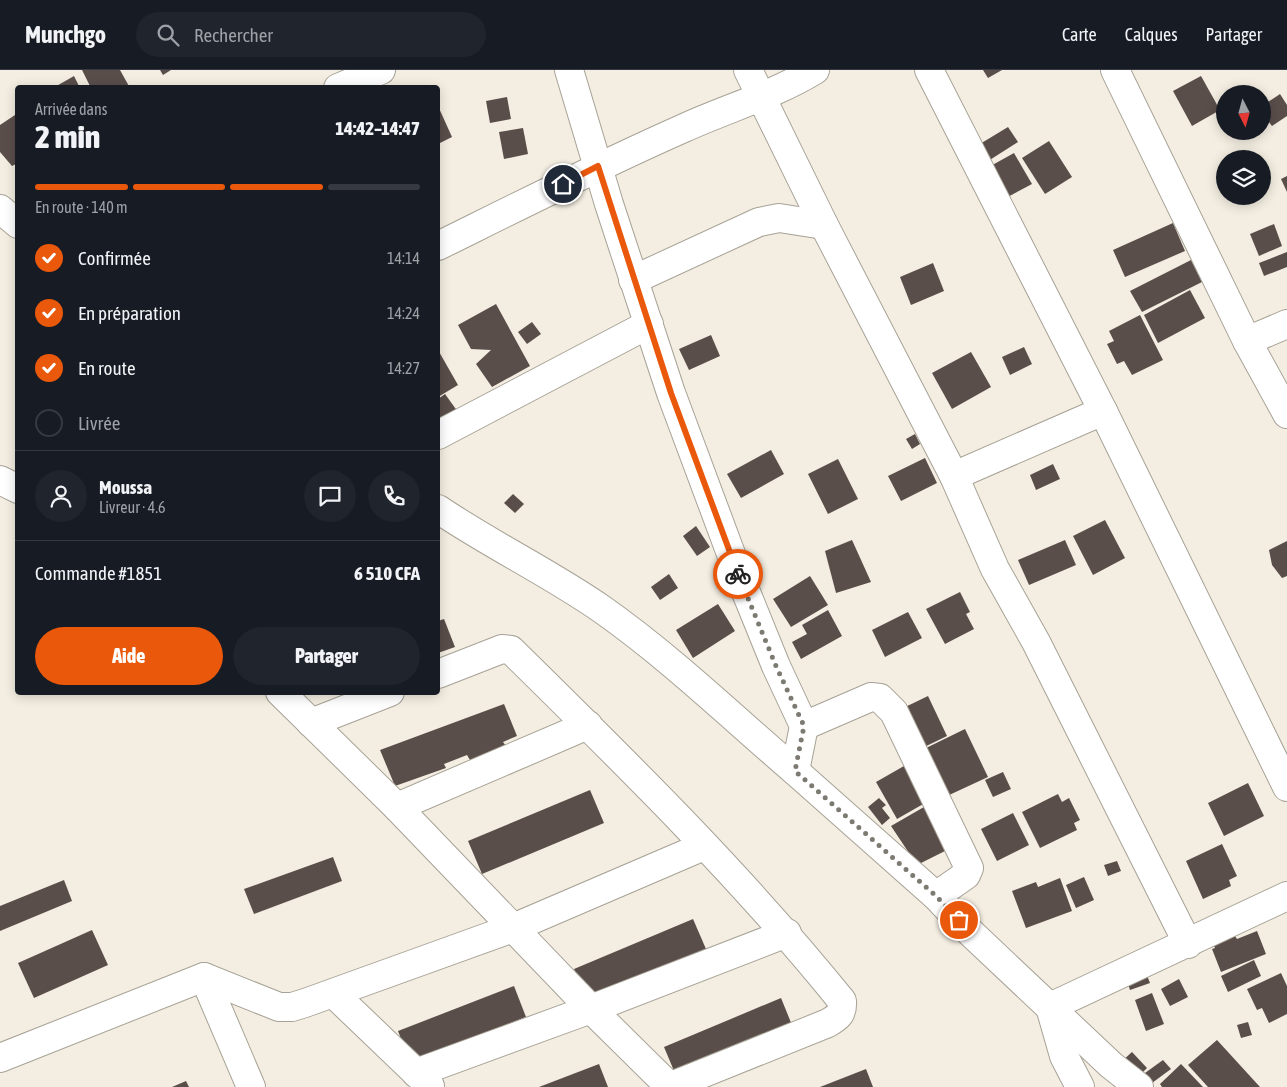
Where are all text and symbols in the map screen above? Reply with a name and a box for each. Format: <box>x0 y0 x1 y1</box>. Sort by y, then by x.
search box <box>136 12 486 57</box>
text: Munchgo <box>25 21 106 48</box>
icon: search <box>154 21 182 49</box>
text: Rechercher <box>194 24 273 46</box>
text: Carte <box>1062 24 1097 45</box>
text: Calques <box>1125 24 1178 45</box>
text: Partager <box>1206 24 1262 45</box>
north arrow <box>1216 85 1271 140</box>
map controls <box>1216 85 1271 205</box>
text: Arrivée dans <box>35 100 107 118</box>
text: 14:42–14:47 <box>335 117 420 139</box>
text: 2 min <box>35 118 100 155</box>
button: layers <box>1216 150 1271 205</box>
pin <box>542 163 584 205</box>
icon: home <box>549 170 577 198</box>
text: En route · 140 m <box>35 198 128 216</box>
icon: check <box>35 244 63 272</box>
text: Confirmée <box>78 247 151 269</box>
text: 14:14 <box>387 249 420 267</box>
icon: check <box>35 299 63 327</box>
text: En préparation <box>78 302 181 324</box>
text: 14:24 <box>387 304 420 322</box>
icon: check <box>35 354 63 382</box>
text: En route <box>78 357 136 379</box>
text: 14:27 <box>387 359 420 377</box>
text: Livrée <box>78 412 120 434</box>
button: person <box>35 470 87 522</box>
button: chat <box>304 470 356 522</box>
button: phone <box>368 470 420 522</box>
text: Moussa <box>99 476 152 498</box>
text: Livreur · 4.6 <box>99 498 166 516</box>
courier <box>713 549 763 599</box>
icon: bike <box>724 560 752 588</box>
text: Commande #1851 <box>35 562 162 584</box>
text: 6 510 CFA <box>354 562 420 584</box>
button: Aide <box>35 627 223 685</box>
button: Partager <box>233 627 420 685</box>
pin <box>938 899 980 941</box>
icon: bag <box>945 906 973 934</box>

